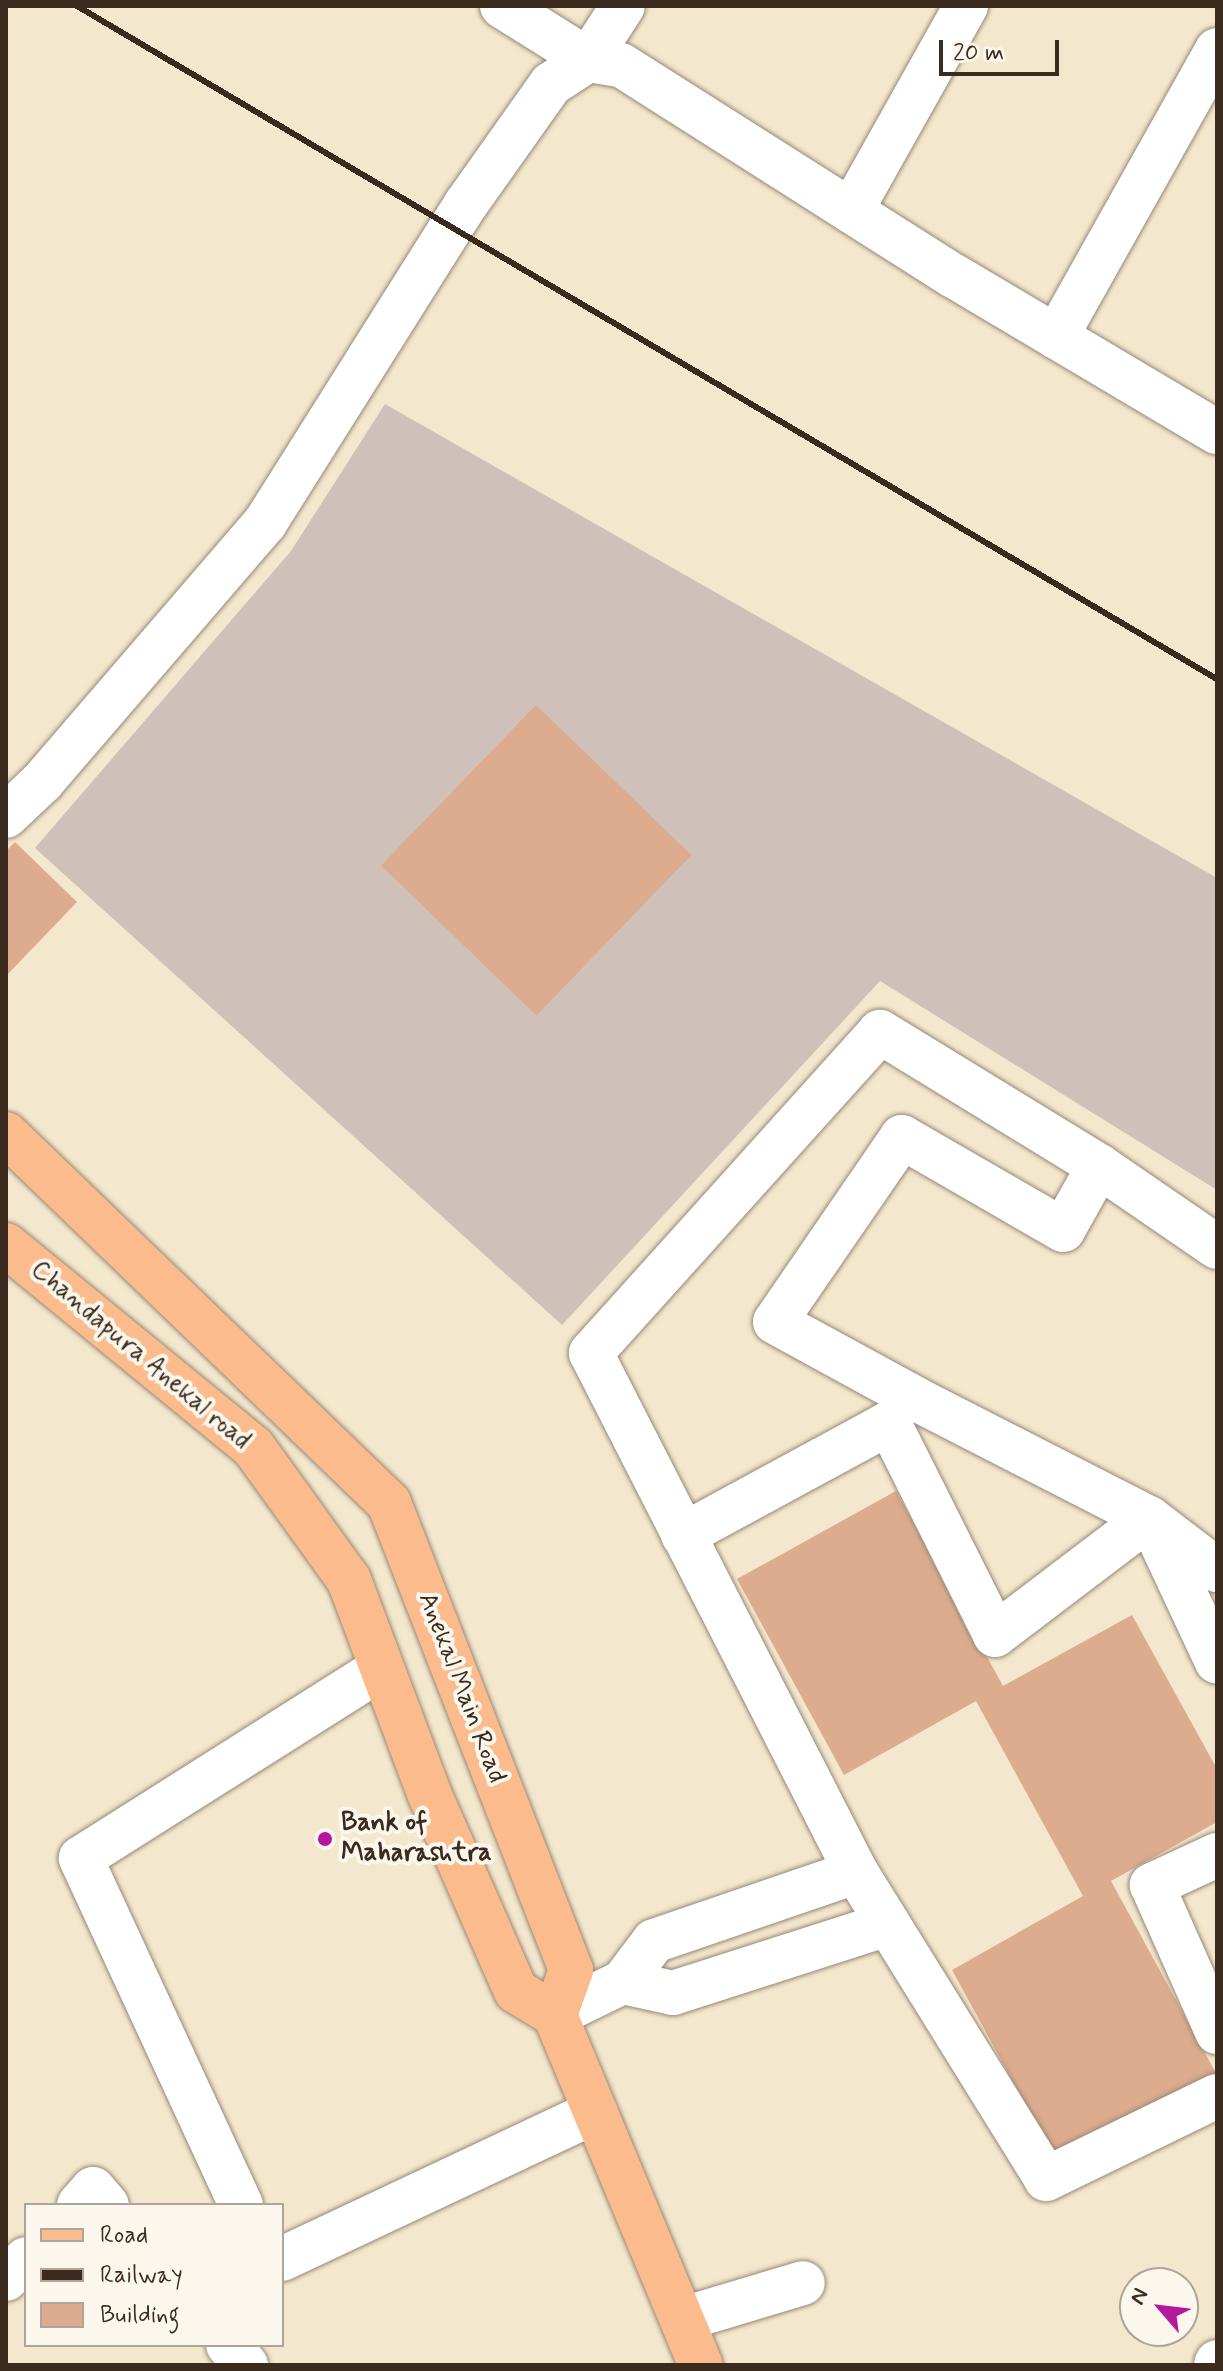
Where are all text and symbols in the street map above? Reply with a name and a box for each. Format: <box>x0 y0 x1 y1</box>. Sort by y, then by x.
scale bar <box>943 24 1063 74</box>
text: 20 m <box>953 38 1004 69</box>
street label: Chandapura Anekal road <box>23 1254 257 1458</box>
street label: Anekal Main Road <box>411 1589 511 1787</box>
place label: Bank of Maharashtra <box>341 1808 492 1870</box>
marker: Bank of Maharashtra <box>316 1830 334 1848</box>
legend <box>24 2203 284 2347</box>
text: Road <box>100 2220 148 2251</box>
text: Railway <box>100 2260 183 2291</box>
north arrow <box>1119 2267 1199 2347</box>
text: N <box>1124 2284 1155 2310</box>
text: Building <box>100 2300 180 2331</box>

